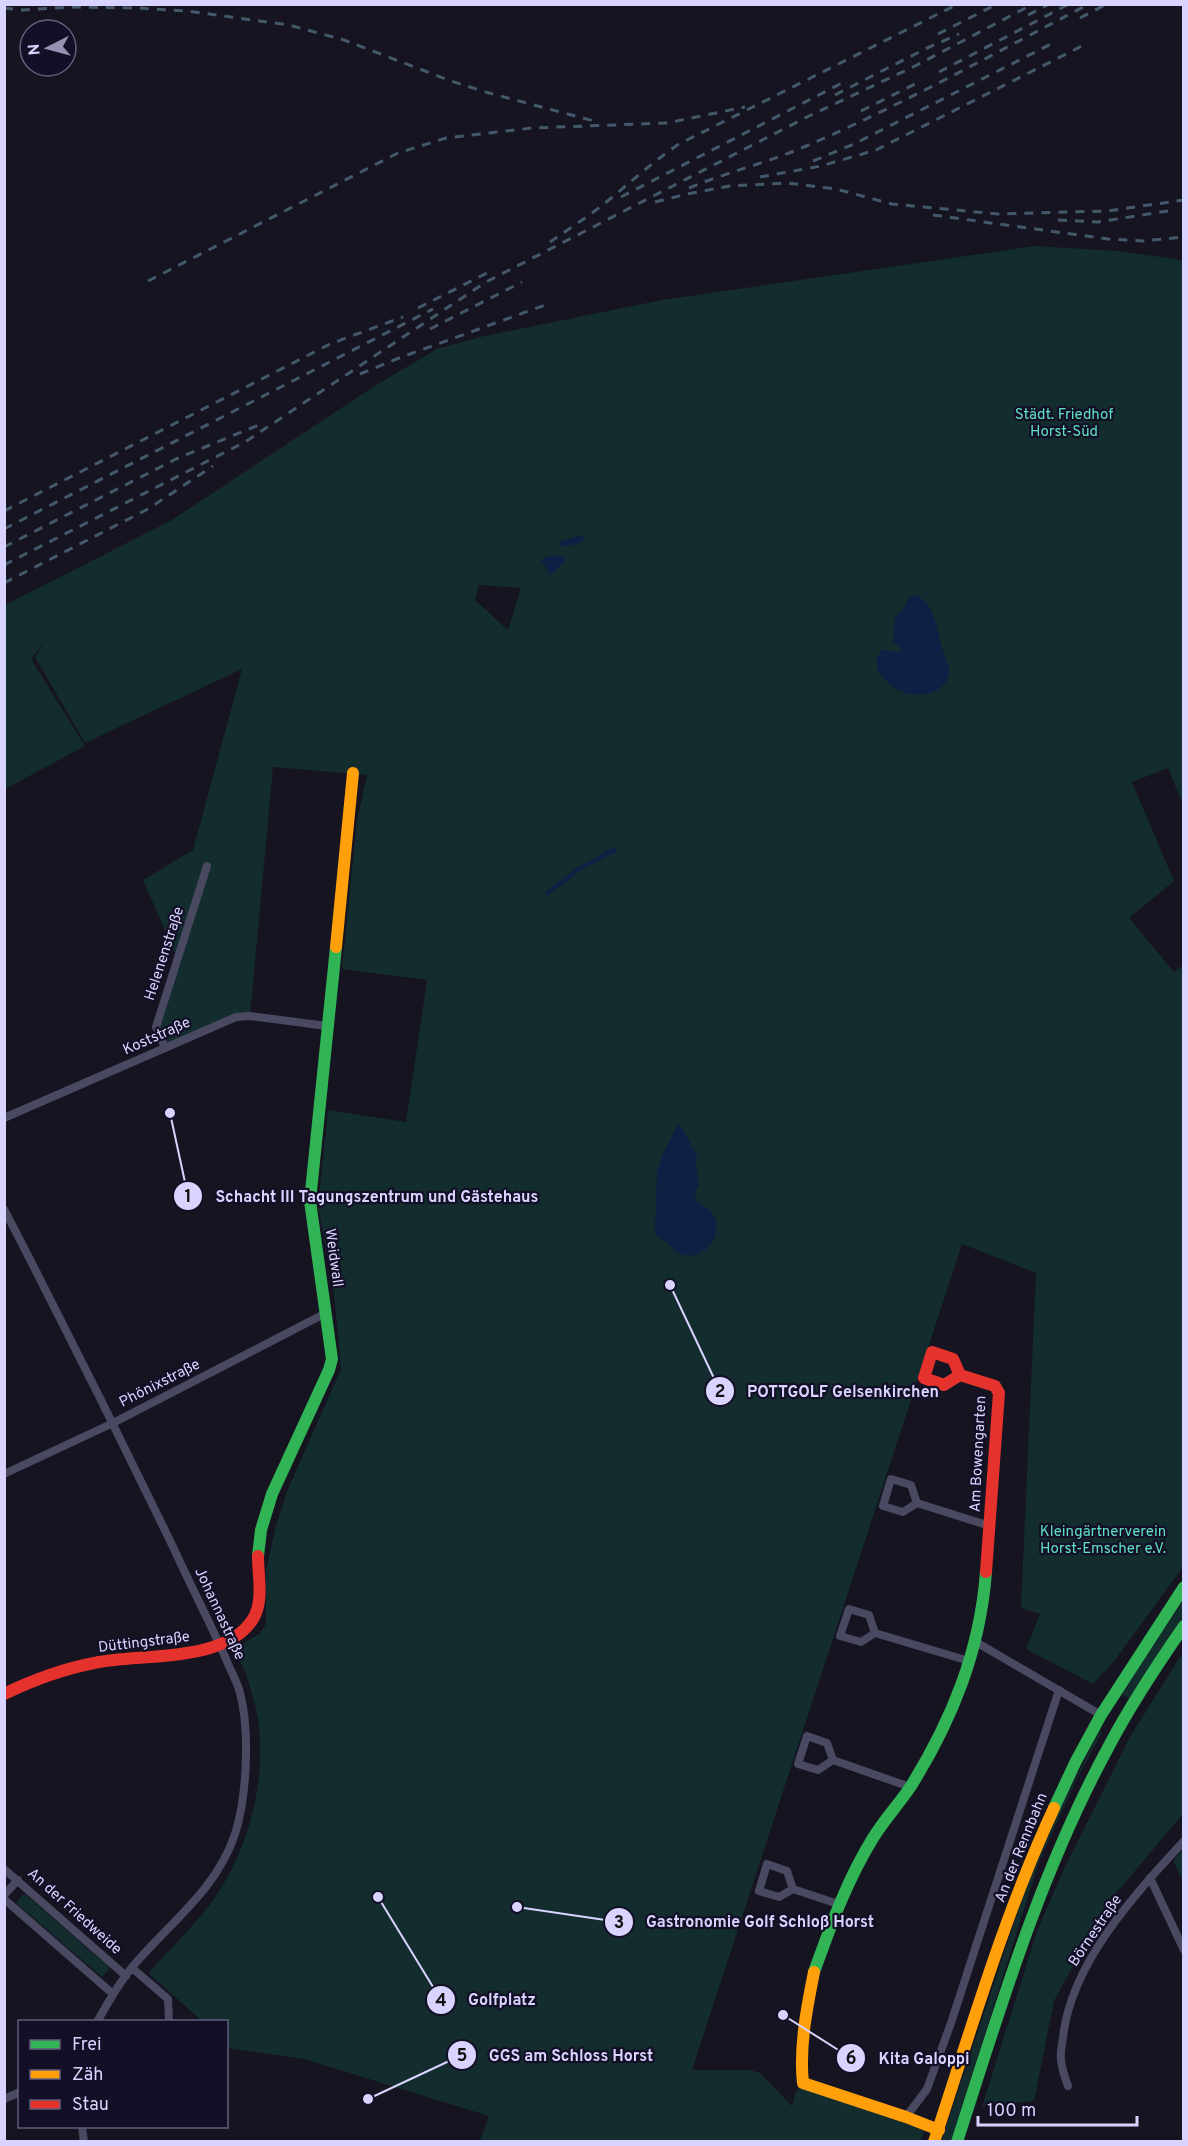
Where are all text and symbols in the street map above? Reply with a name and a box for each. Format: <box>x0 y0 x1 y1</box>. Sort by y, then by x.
north arrow <box>18 18 78 78</box>
text: N <box>25 43 46 56</box>
park label: Städt. Friedhof Horst-Süd <box>1015 406 1113 442</box>
street label: Helenenstraße <box>141 905 189 1003</box>
street label: Koststraße <box>120 1014 194 1060</box>
callout: Schacht III Tagungszentrum und Gästehaus <box>173 1179 550 1213</box>
text: 1 <box>184 1186 192 1209</box>
text: Schacht III Tagungszentrum und Gästehaus <box>216 1188 539 1208</box>
street label: Weidwall <box>319 1227 347 1289</box>
street label: Phönixstraße <box>116 1356 204 1412</box>
callout: POTTGOLF Gelsenkirchen <box>705 1374 951 1408</box>
text: 2 <box>714 1381 726 1404</box>
text: POTTGOLF Gelsenkirchen <box>747 1383 939 1403</box>
street label: Am Bowengarten <box>966 1395 992 1513</box>
park label: Kleingärtnerverein Horst-Emscher e.V. <box>1040 1523 1166 1559</box>
street label: Johannastraße <box>189 1565 249 1663</box>
street label: Düttingstraße <box>97 1628 191 1658</box>
street label: An der Rennbahn <box>991 1790 1053 1906</box>
street label: An der Friedweide <box>23 1865 125 1959</box>
street label: Börnestraße <box>1065 1892 1127 1970</box>
callout: Gastronomie Golf Schloß Horst <box>604 1905 886 1939</box>
text: 3 <box>614 1912 624 1935</box>
text: Gastronomie Golf Schloß Horst <box>646 1913 874 1933</box>
callout: Golfplatz <box>426 1983 548 2017</box>
text: 4 <box>435 1990 447 2013</box>
text: Golfplatz <box>468 1991 536 2011</box>
legend <box>18 2020 228 2128</box>
text: Frei <box>72 2034 102 2057</box>
callout: GGS am Schloss Horst <box>447 2038 665 2072</box>
callout: Kita Galoppi <box>836 2041 982 2075</box>
text: 5 <box>457 2045 468 2068</box>
text: GGS am Schloss Horst <box>489 2047 653 2067</box>
text: 6 <box>845 2048 857 2071</box>
text: Kita Galoppi <box>878 2050 970 2070</box>
text: Zäh <box>72 2064 103 2087</box>
scale bar <box>978 2089 1137 2127</box>
text: Stau <box>72 2094 109 2117</box>
text: 100 m <box>987 2100 1036 2123</box>

